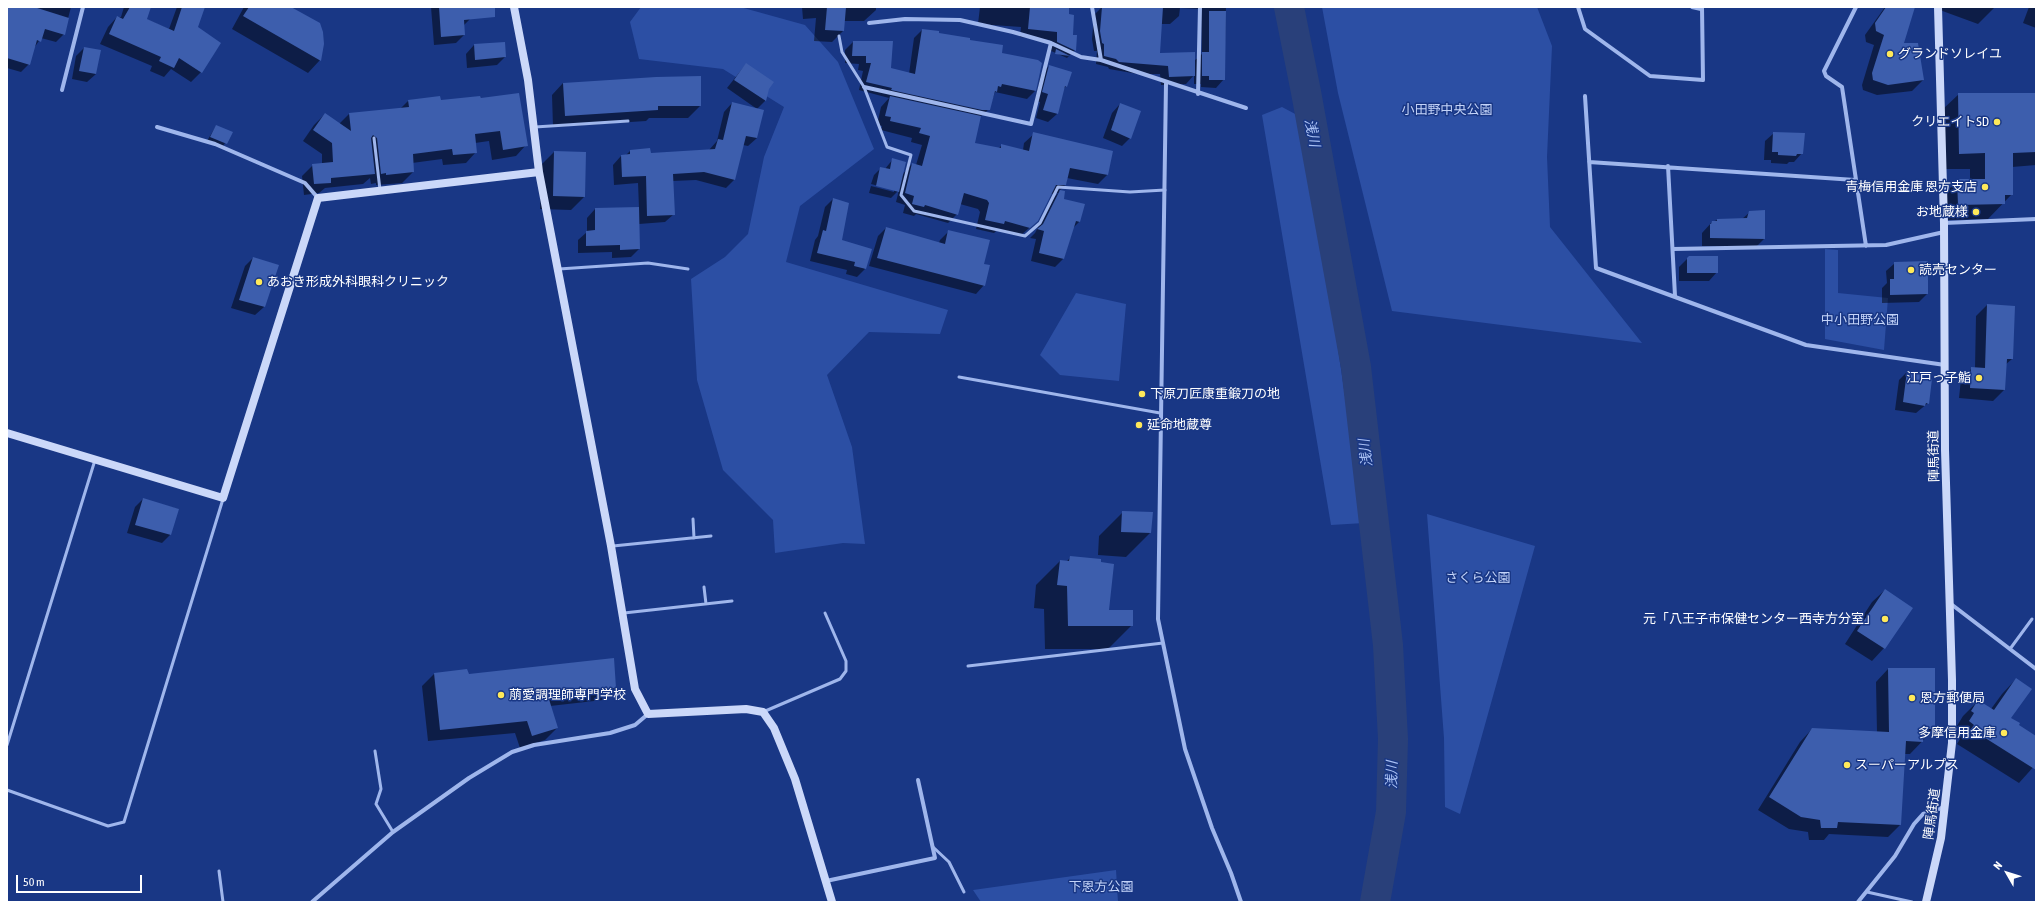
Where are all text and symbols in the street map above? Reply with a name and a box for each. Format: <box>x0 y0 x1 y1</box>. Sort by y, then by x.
place label: グランドソレイユ <box>1898 46 2002 62</box>
marker: グランドソレイユ <box>1885 49 1895 59</box>
park label: 小田野中央公園 <box>1402 102 1492 118</box>
place label: クリエイトSD <box>1911 114 1989 130</box>
marker: クリエイトSD <box>1992 117 2002 127</box>
water label: 浅川 <box>1301 118 1323 148</box>
place label: 青梅信用金庫 恩方支店 <box>1845 179 1977 195</box>
marker: 青梅信用金庫 恩方支店 <box>1980 182 1990 192</box>
place label: お地蔵様 <box>1916 204 1968 220</box>
marker: お地蔵様 <box>1971 207 1981 217</box>
place label: 読売センター <box>1919 262 1997 278</box>
marker: 読売センター <box>1906 265 1916 275</box>
place label: あおき形成外科眼科クリニック <box>267 274 449 290</box>
marker: あおき形成外科眼科クリニック <box>254 277 264 287</box>
park label: 中小田野公園 <box>1821 312 1899 328</box>
place label: 江戸っ子鮨 <box>1906 370 1971 386</box>
marker: 江戸っ子鮨 <box>1974 373 1984 383</box>
place label: 下原刀匠康重鍛刀の地 <box>1150 386 1280 402</box>
marker: 下原刀匠康重鍛刀の地 <box>1137 389 1147 399</box>
place label: 延命地蔵尊 <box>1147 417 1212 433</box>
marker: 延命地蔵尊 <box>1134 420 1144 430</box>
street label: 陣馬街道 <box>1926 430 1942 482</box>
water label: 浅川 <box>1356 438 1376 468</box>
park label: さくら公園 <box>1446 570 1510 586</box>
place label: 元「八王子市保健センター西寺方分室」 <box>1643 611 1877 627</box>
marker: 元「八王子市保健センター西寺方分室」 <box>1880 614 1890 624</box>
place label: 萠愛調理師専門学校 <box>509 687 626 703</box>
marker: 萠愛調理師専門学校 <box>496 690 506 700</box>
place label: 恩方郵便局 <box>1920 690 1985 706</box>
marker: 恩方郵便局 <box>1907 693 1917 703</box>
place label: 多摩信用金庫 <box>1918 725 1996 741</box>
marker: 多摩信用金庫 <box>1999 728 2009 738</box>
place label: スーパーアルプス <box>1855 757 1959 773</box>
marker: スーパーアルプス <box>1842 760 1852 770</box>
water label: 浅川 <box>1383 761 1401 789</box>
street label: 陣馬街道 <box>1921 787 1943 841</box>
north arrow <box>1987 853 2027 893</box>
text: N <box>1991 859 2004 872</box>
scale bar <box>18 867 144 893</box>
text: 50 m <box>23 875 45 889</box>
park label: 下恩方公園 <box>1069 879 1133 895</box>

